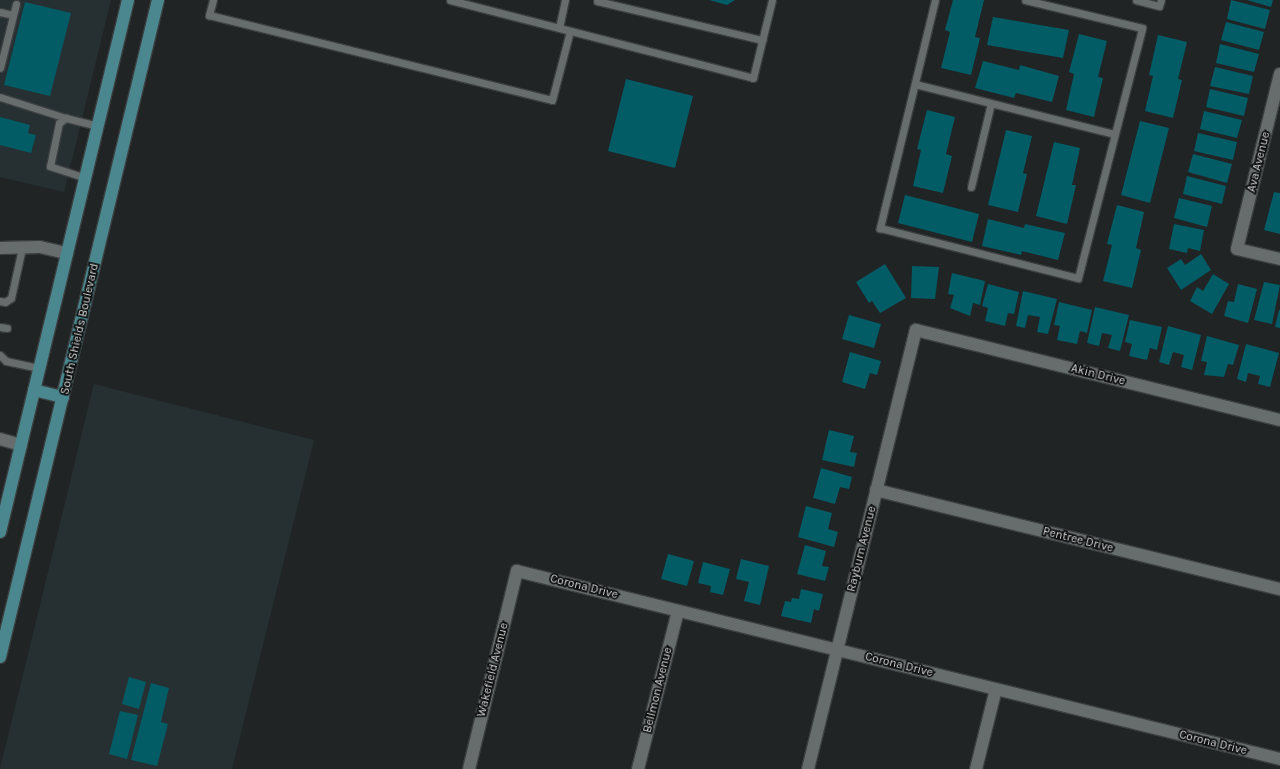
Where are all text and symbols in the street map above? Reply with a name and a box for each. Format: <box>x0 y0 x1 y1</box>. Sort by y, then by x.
street label: Ava Avenue <box>1245 130 1273 194</box>
street label: South Shields Boulevard <box>58 262 102 396</box>
street label: Akin Drive <box>1069 361 1127 389</box>
street label: Rayburn Avenue <box>844 505 880 593</box>
street label: Pentree Drive <box>1041 524 1115 556</box>
street label: Corona Drive <box>549 572 619 602</box>
street label: Wakefield Avenue <box>474 621 512 719</box>
street label: Bellmon Avenue <box>640 646 676 734</box>
street label: Corona Drive <box>864 650 934 680</box>
street label: Corona Drive <box>1178 728 1248 758</box>

